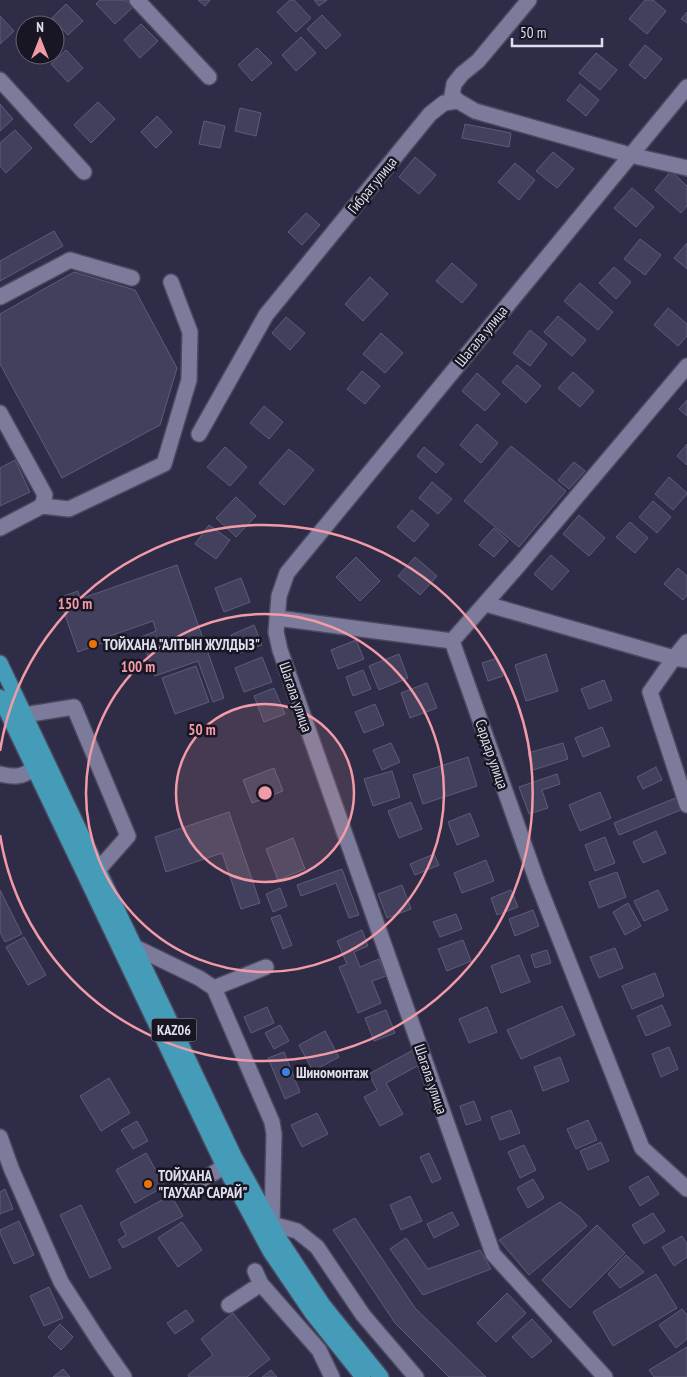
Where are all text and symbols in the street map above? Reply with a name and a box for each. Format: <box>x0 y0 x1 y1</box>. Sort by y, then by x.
north arrow <box>15 15 65 65</box>
scale bar <box>512 15 602 47</box>
text: N <box>36 18 44 36</box>
text: 50 m <box>520 23 546 42</box>
street label: Гибрат улица <box>343 153 401 217</box>
street label: Шагала улица <box>451 302 511 370</box>
text: 150 m <box>58 594 92 613</box>
place label: ТОЙХАНА "АЛТЫН ЖУЛДЫЗ" <box>103 635 260 654</box>
marker: ТОЙХАНА "АЛТЫН ЖУЛДЫЗ" <box>87 638 99 650</box>
text: 100 m <box>121 657 155 676</box>
street label: Шагала улица <box>275 659 317 735</box>
street label: Сардар улица <box>471 717 513 791</box>
text: 50 m <box>188 720 216 739</box>
centre of rings <box>256 784 274 802</box>
road number: KАZ06 <box>152 1018 196 1042</box>
street label: Шагала улица <box>410 1041 452 1117</box>
place label: Шиномонтаж <box>296 1063 369 1082</box>
marker: Шиномонтаж <box>280 1066 292 1078</box>
place label: ТОЙХАНА "ГАУХАР САРАЙ" <box>158 1166 248 1202</box>
marker: ТОЙХАНА "ГАУХАР САРАЙ" <box>142 1178 154 1190</box>

